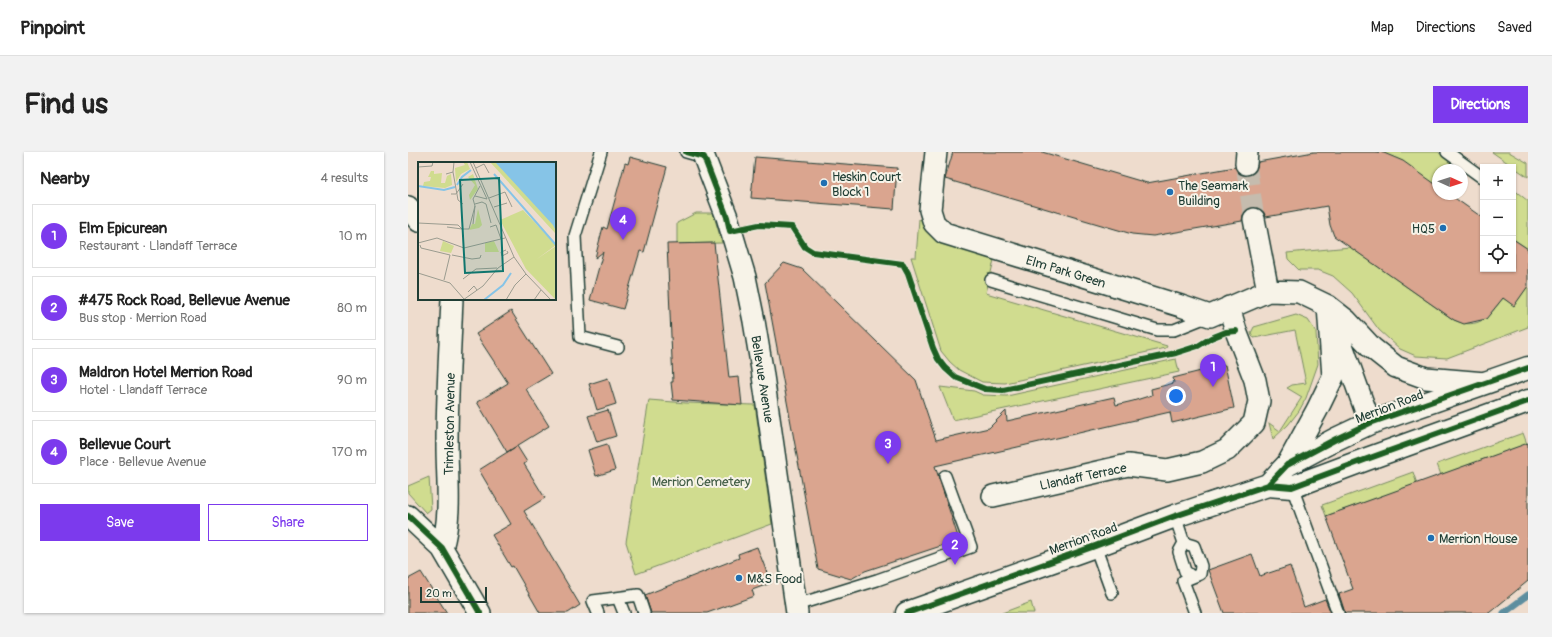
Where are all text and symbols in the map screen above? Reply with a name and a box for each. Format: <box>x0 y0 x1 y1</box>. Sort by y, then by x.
text: Pinpoint <box>20 16 85 40</box>
text: Map <box>1371 19 1394 36</box>
text: Directions <box>1416 19 1475 36</box>
text: Saved <box>1497 19 1532 36</box>
button: Directions <box>1433 86 1528 123</box>
text: Find us <box>24 87 108 122</box>
inset map <box>418 162 556 300</box>
north arrow <box>1432 164 1468 200</box>
map controls <box>1480 164 1516 272</box>
button: + <box>1480 164 1516 200</box>
text: Nearby <box>40 168 89 189</box>
place label: Heskin Court Block 1 <box>832 169 902 200</box>
text: 4 results <box>321 170 368 186</box>
marker: Heskin Court Block 1 <box>819 178 829 188</box>
place label: The Seamark Building <box>1178 178 1249 209</box>
marker: The Seamark Building <box>1165 187 1175 197</box>
button: − <box>1480 200 1516 236</box>
pin: 4 <box>610 207 636 240</box>
text: Elm Epicurean <box>79 219 167 238</box>
place label: HQ5 <box>1412 221 1435 237</box>
marker: HQ5 <box>1438 223 1448 233</box>
text: 1 <box>51 228 57 244</box>
text: 10 m <box>339 228 367 244</box>
button: locate <box>1480 236 1516 272</box>
text: Restaurant · Llandaff Terrace <box>79 238 237 254</box>
street label: Elm Park Green <box>1024 252 1108 292</box>
text: #475 Rock Road, Bellevue Avenue <box>79 291 290 310</box>
text: 2 <box>50 300 58 316</box>
text: 80 m <box>337 300 367 316</box>
text: Bus stop · Merrion Road <box>79 310 207 326</box>
street label: Bellevue Avenue <box>747 334 777 424</box>
pin: 1 <box>1200 354 1226 387</box>
text: Maldron Hotel Merrion Road <box>79 363 253 382</box>
text: 3 <box>50 372 58 388</box>
text: 90 m <box>337 372 367 388</box>
street label: Trimleston Avenue <box>441 372 459 475</box>
text: Hotel · Llandaff Terrace <box>79 382 207 398</box>
your location <box>1166 386 1186 406</box>
street label: Merrion Road <box>1353 387 1426 427</box>
pin: 3 <box>875 431 901 464</box>
text: Bellevue Court <box>79 435 171 454</box>
text: 4 <box>50 444 58 460</box>
text: 170 m <box>332 444 367 460</box>
text: Place · Bellevue Avenue <box>79 454 206 470</box>
street label: Llandaff Terrace <box>1038 460 1129 494</box>
park label: Merrion Cemetery <box>652 474 751 490</box>
button: Save <box>40 504 200 541</box>
button: Share <box>208 504 368 541</box>
street label: Merrion Road <box>1047 519 1120 559</box>
place label: Merrion House <box>1439 531 1518 547</box>
pin: 2 <box>942 532 968 565</box>
marker: Merrion House <box>1426 533 1436 543</box>
place label: M&S Food <box>747 571 802 587</box>
marker: M&S Food <box>734 573 744 583</box>
scale bar <box>420 585 487 604</box>
text: 20 m <box>426 587 452 600</box>

